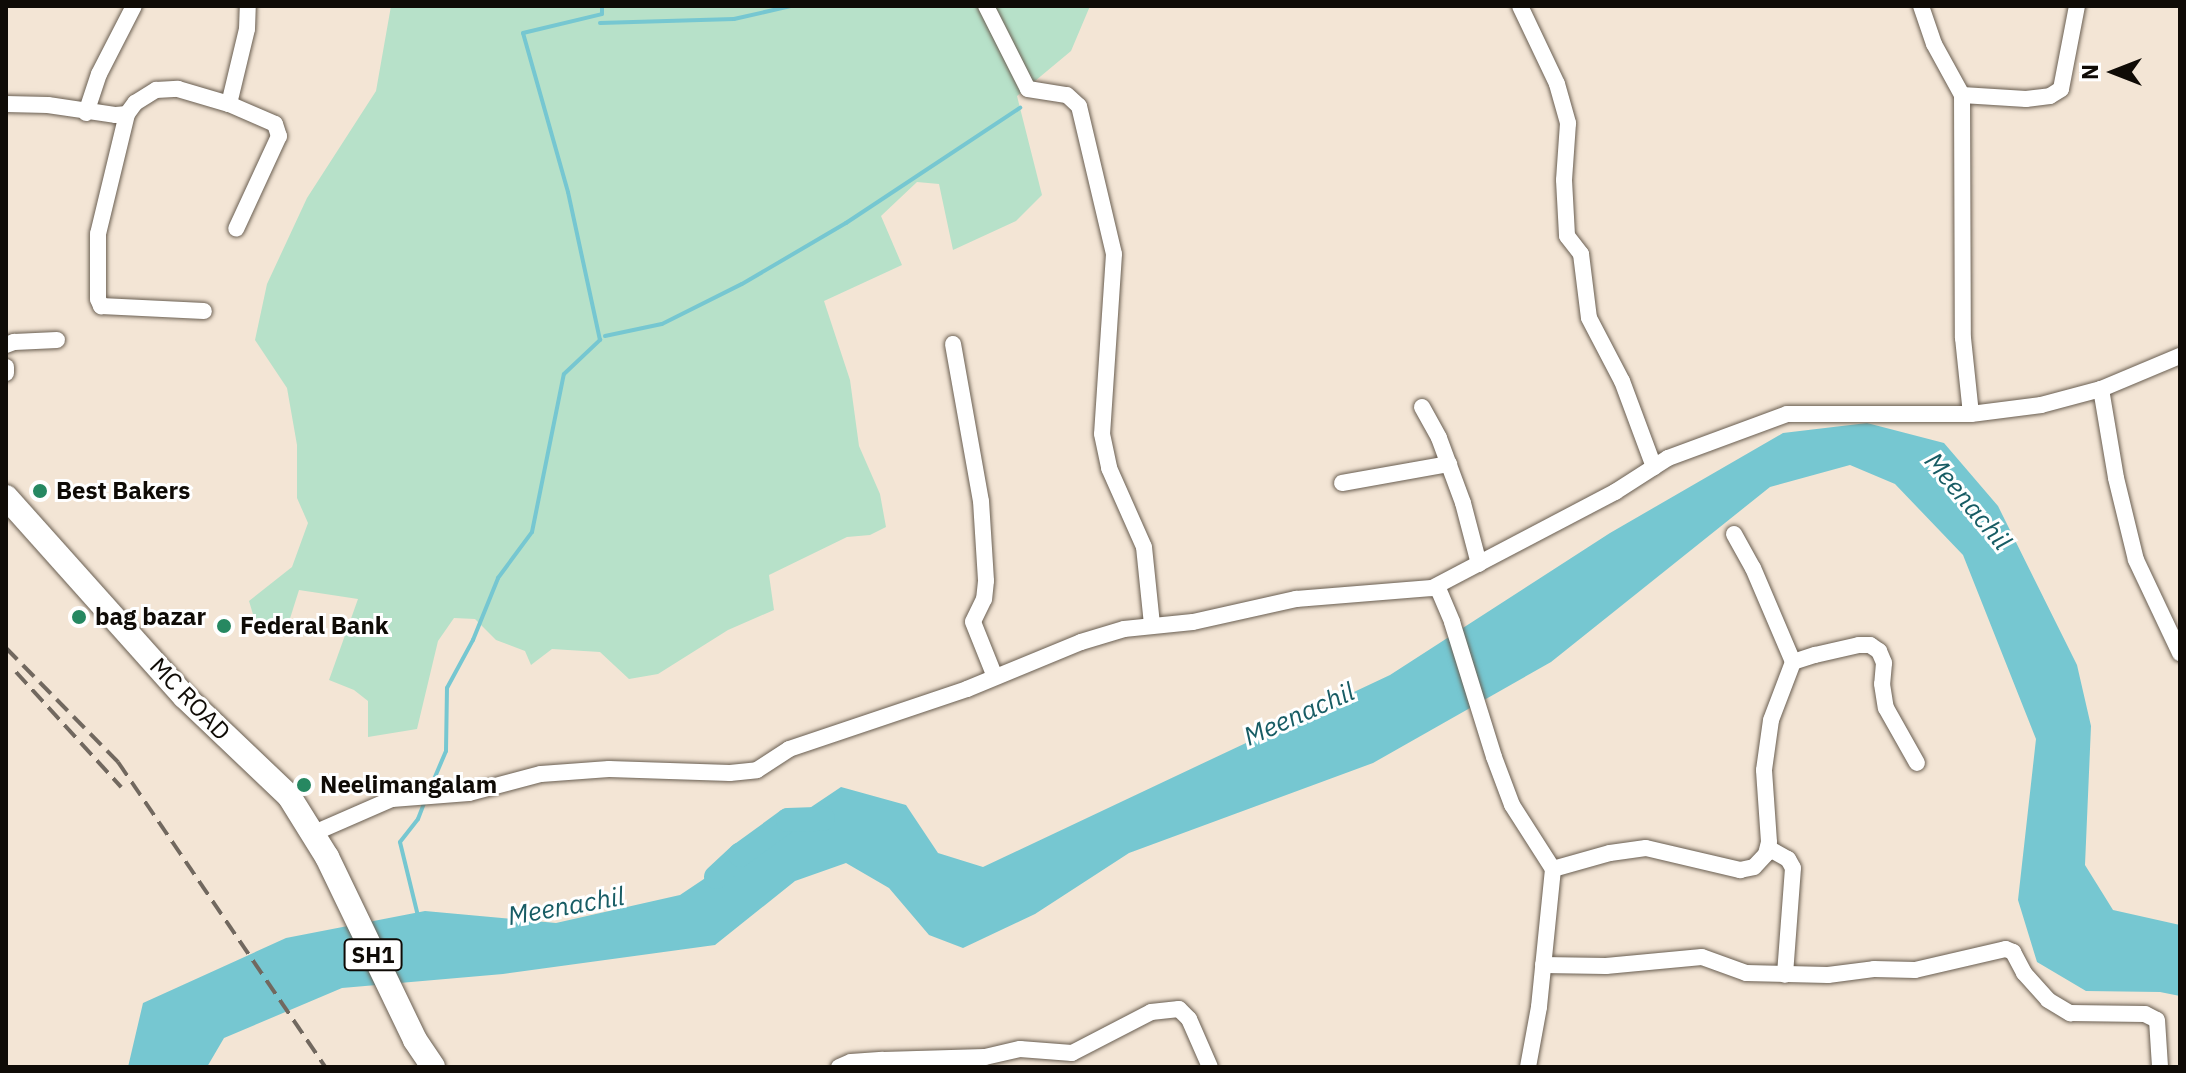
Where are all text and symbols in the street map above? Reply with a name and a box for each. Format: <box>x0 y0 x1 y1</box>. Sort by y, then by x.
north arrow <box>2074 32 2154 112</box>
text: N <box>2075 64 2104 80</box>
water label: Meenachil <box>1918 446 2018 556</box>
place label: Best Bakers <box>56 477 190 505</box>
marker: Best Bakers <box>31 482 49 500</box>
place label: bag bazar <box>95 603 206 631</box>
marker: bag bazar <box>70 608 88 626</box>
place label: Federal Bank <box>240 612 389 640</box>
marker: Federal Bank <box>215 617 233 635</box>
street label: MC ROAD <box>144 652 236 746</box>
water label: Meenachil <box>1239 676 1359 752</box>
place label: Neelimangalam <box>320 771 497 799</box>
marker: Neelimangalam <box>295 776 313 794</box>
water label: Meenachil <box>505 880 627 932</box>
road number: SH1 <box>343 937 403 973</box>

